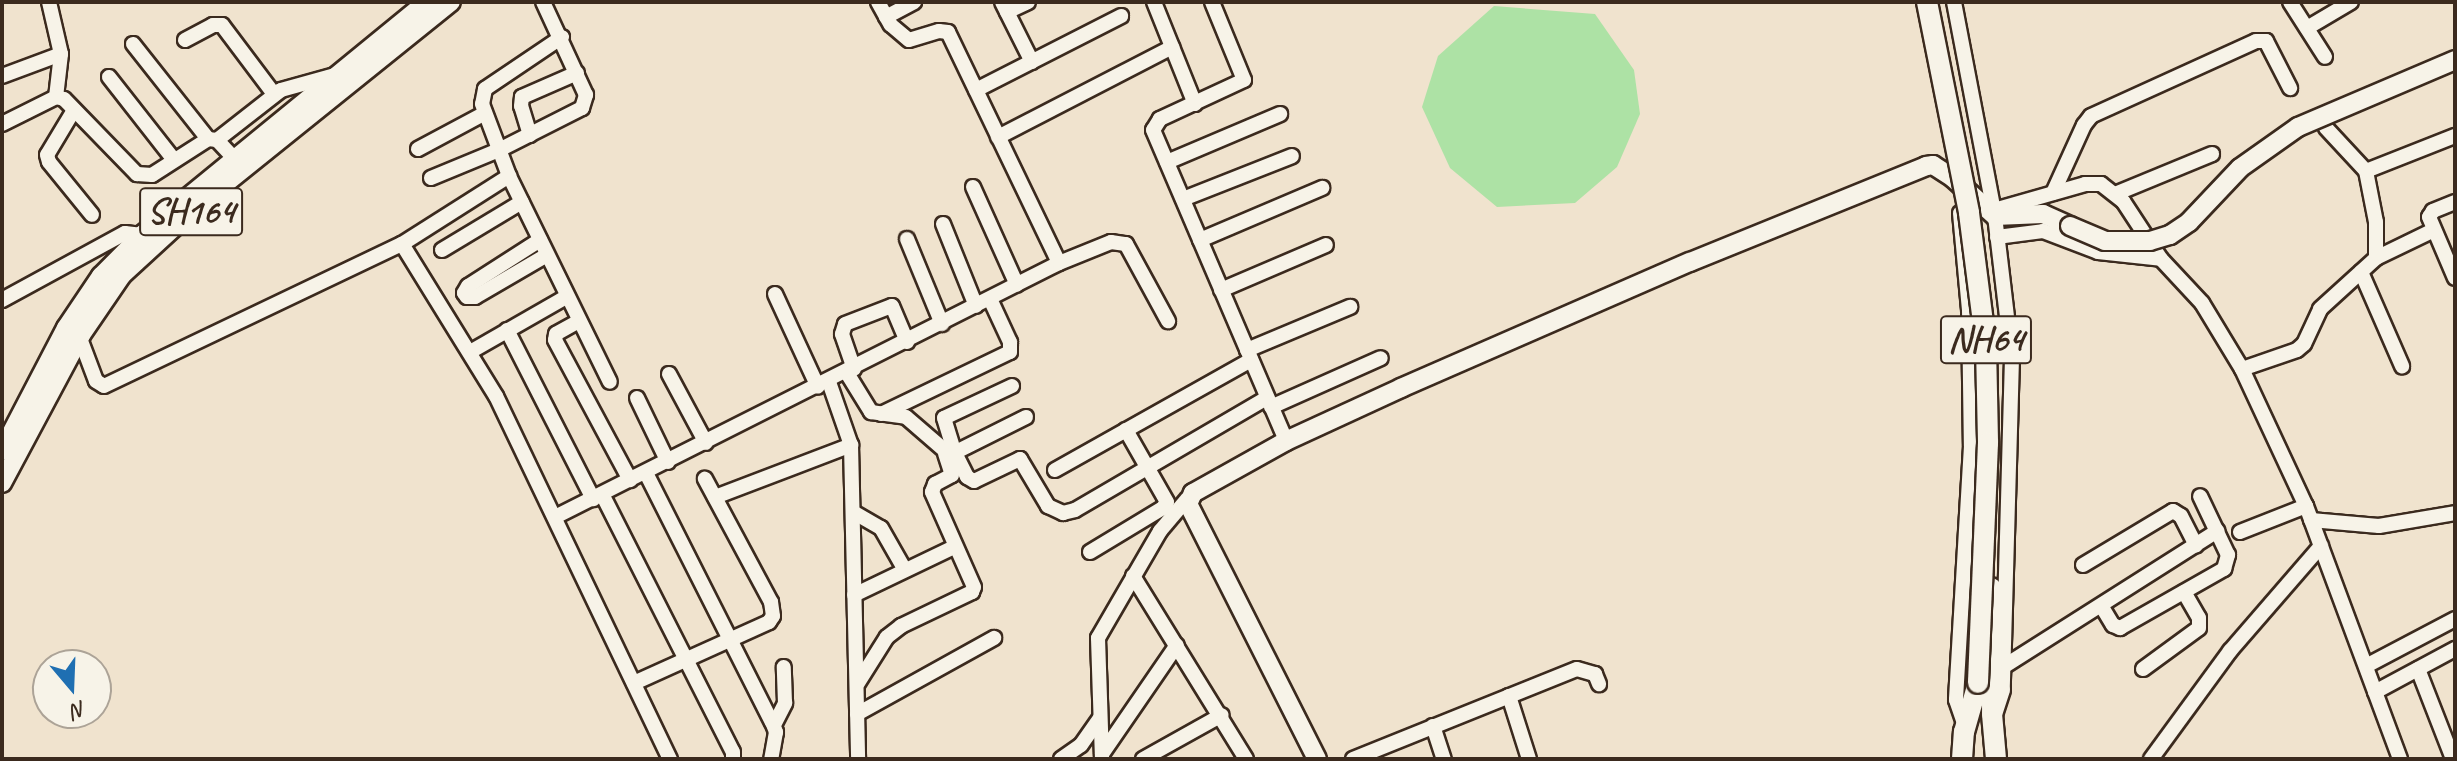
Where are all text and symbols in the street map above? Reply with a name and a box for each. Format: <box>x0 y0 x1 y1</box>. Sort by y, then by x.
road number: SH164 <box>139 180 243 244</box>
road number: NH64 <box>1938 308 2034 372</box>
north arrow <box>32 649 112 729</box>
text: N <box>68 694 90 725</box>

